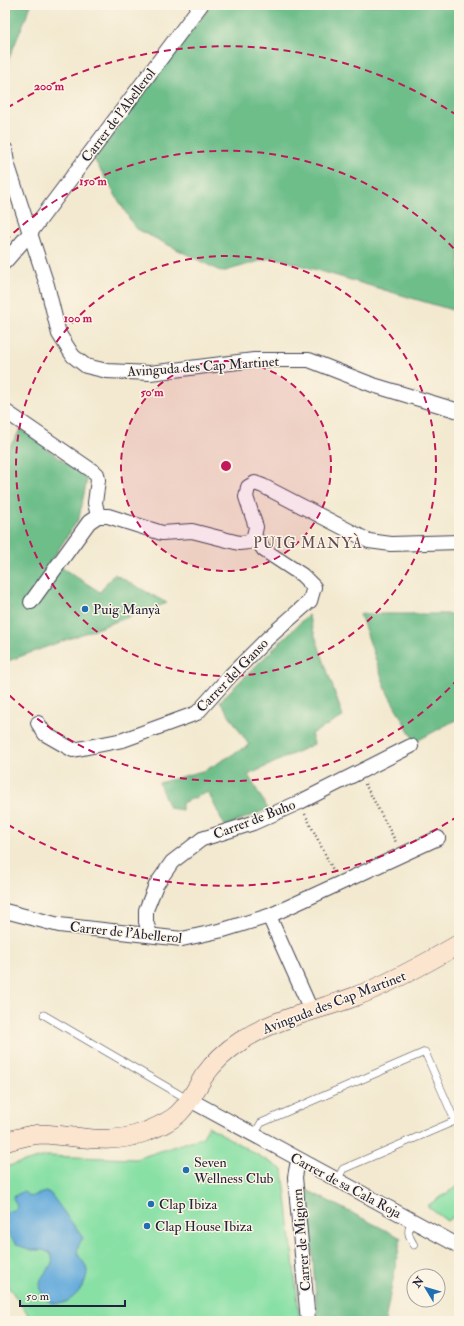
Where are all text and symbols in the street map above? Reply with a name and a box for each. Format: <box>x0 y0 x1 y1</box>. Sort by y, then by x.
street label: Carrer de l'Abellerol <box>78 65 159 165</box>
text: 200 m <box>34 79 65 94</box>
text: 150 m <box>79 174 107 189</box>
text: 100 m <box>64 311 93 326</box>
street label: Avinguda des Cap Martinet <box>126 353 280 381</box>
text: 50 m <box>140 385 164 400</box>
centre of rings <box>219 459 233 473</box>
district label: PUIG MANYÀ <box>253 533 363 553</box>
place label: Puig Manyà <box>93 601 160 619</box>
marker: Puig Manyà <box>80 604 90 614</box>
street label: Carrer del Ganso <box>193 635 272 716</box>
street label: Carrer de Buho <box>211 796 298 843</box>
street label: Carrer de l'Abellerol <box>69 918 183 947</box>
street label: Avinguda des Cap Martinet <box>259 967 409 1039</box>
street label: Carrer de sa Cala Roja <box>287 1149 404 1222</box>
place label: Seven Wellness Club <box>193 1154 274 1187</box>
marker: Seven Wellness Club <box>181 1165 191 1175</box>
street label: Carrer de Migjorn <box>289 1188 314 1292</box>
place label: Clap Ibiza <box>159 1196 218 1214</box>
marker: Clap Ibiza <box>146 1199 156 1209</box>
place label: Clap House Ibiza <box>155 1218 252 1236</box>
marker: Clap House Ibiza <box>142 1221 152 1231</box>
north arrow <box>406 1268 446 1308</box>
text: N <box>410 1273 427 1291</box>
scale bar <box>20 1282 125 1308</box>
text: 50 m <box>26 1289 50 1304</box>

